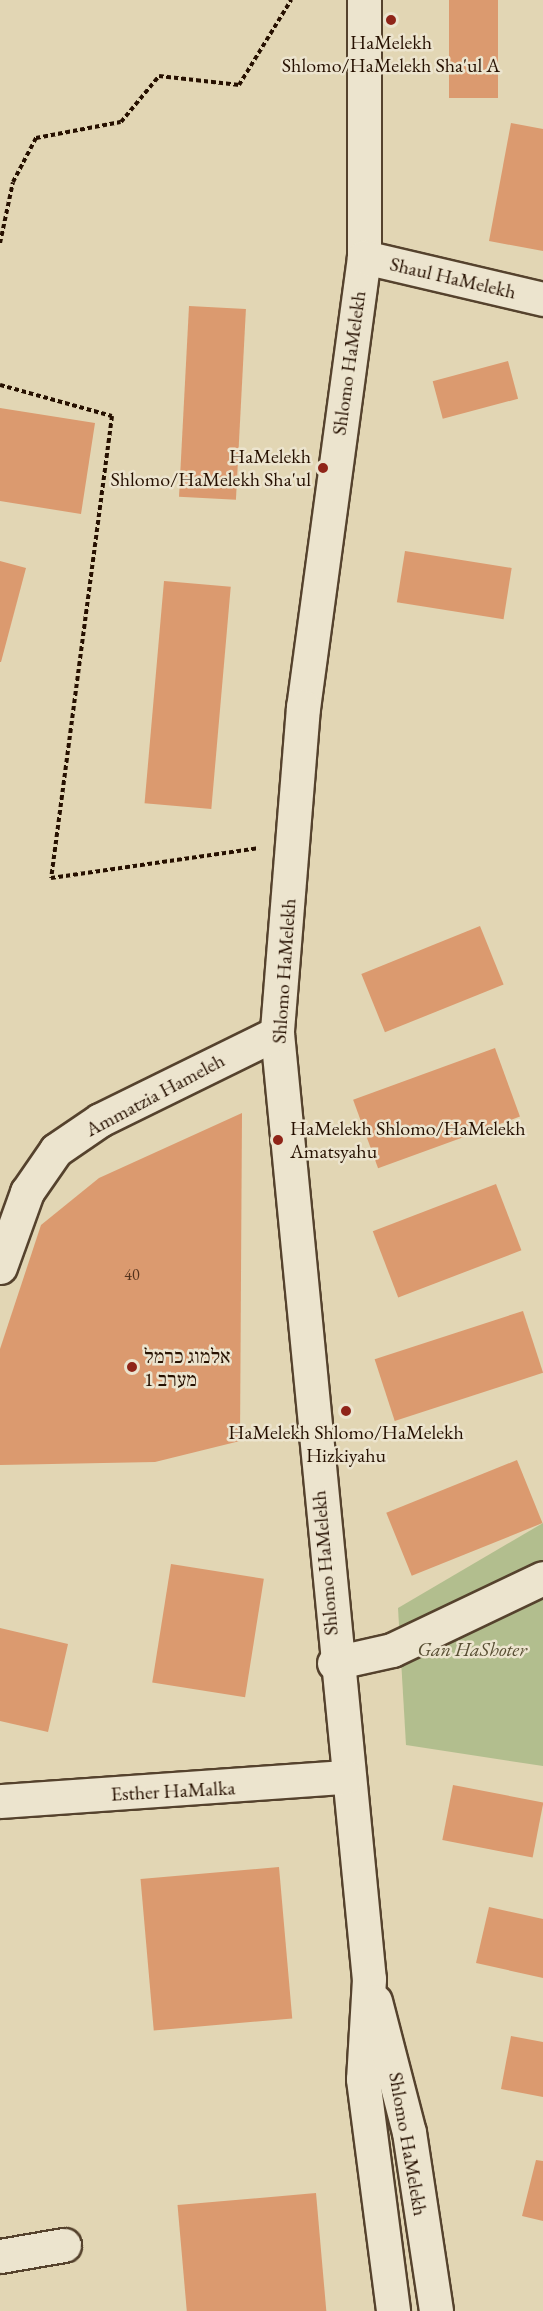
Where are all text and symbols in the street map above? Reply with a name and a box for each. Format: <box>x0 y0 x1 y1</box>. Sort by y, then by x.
marker: HaMelekh Shlomo/HaMelekh Sha'ul A <box>384 13 398 27</box>
place label: HaMelekh Shlomo/HaMelekh Sha'ul A <box>282 30 500 77</box>
street label: Shaul HaMelekh <box>388 252 518 304</box>
street label: Shlomo HaMelekh <box>327 289 371 437</box>
place label: HaMelekh Shlomo/HaMelekh Sha'ul <box>110 444 311 491</box>
marker: HaMelekh Shlomo/HaMelekh Sha'ul <box>316 461 330 475</box>
street label: Shlomo HaMelekh <box>267 898 301 1044</box>
street label: Ammatzia Hameleh <box>81 1048 229 1142</box>
place label: HaMelekh Shlomo/HaMelekh Amatsyahu <box>290 1116 525 1163</box>
marker: HaMelekh Shlomo/HaMelekh Amatsyahu <box>271 1133 285 1147</box>
house number: 40 <box>124 1265 140 1285</box>
place label: אלמוג כרמל מערב 1 <box>144 1344 231 1391</box>
marker: אלמוג כרמל מערב 1 <box>125 1360 139 1374</box>
marker: HaMelekh Shlomo/HaMelekh Hizkiyahu <box>339 1404 353 1418</box>
place label: HaMelekh Shlomo/HaMelekh Hizkiyahu <box>228 1420 464 1467</box>
street label: Shlomo HaMelekh <box>307 1489 343 1637</box>
park label: Gan HaShoter <box>417 1637 527 1661</box>
street label: Esther HaMalka <box>110 1776 236 1806</box>
street label: Shlomo HaMelekh <box>384 2070 432 2218</box>

